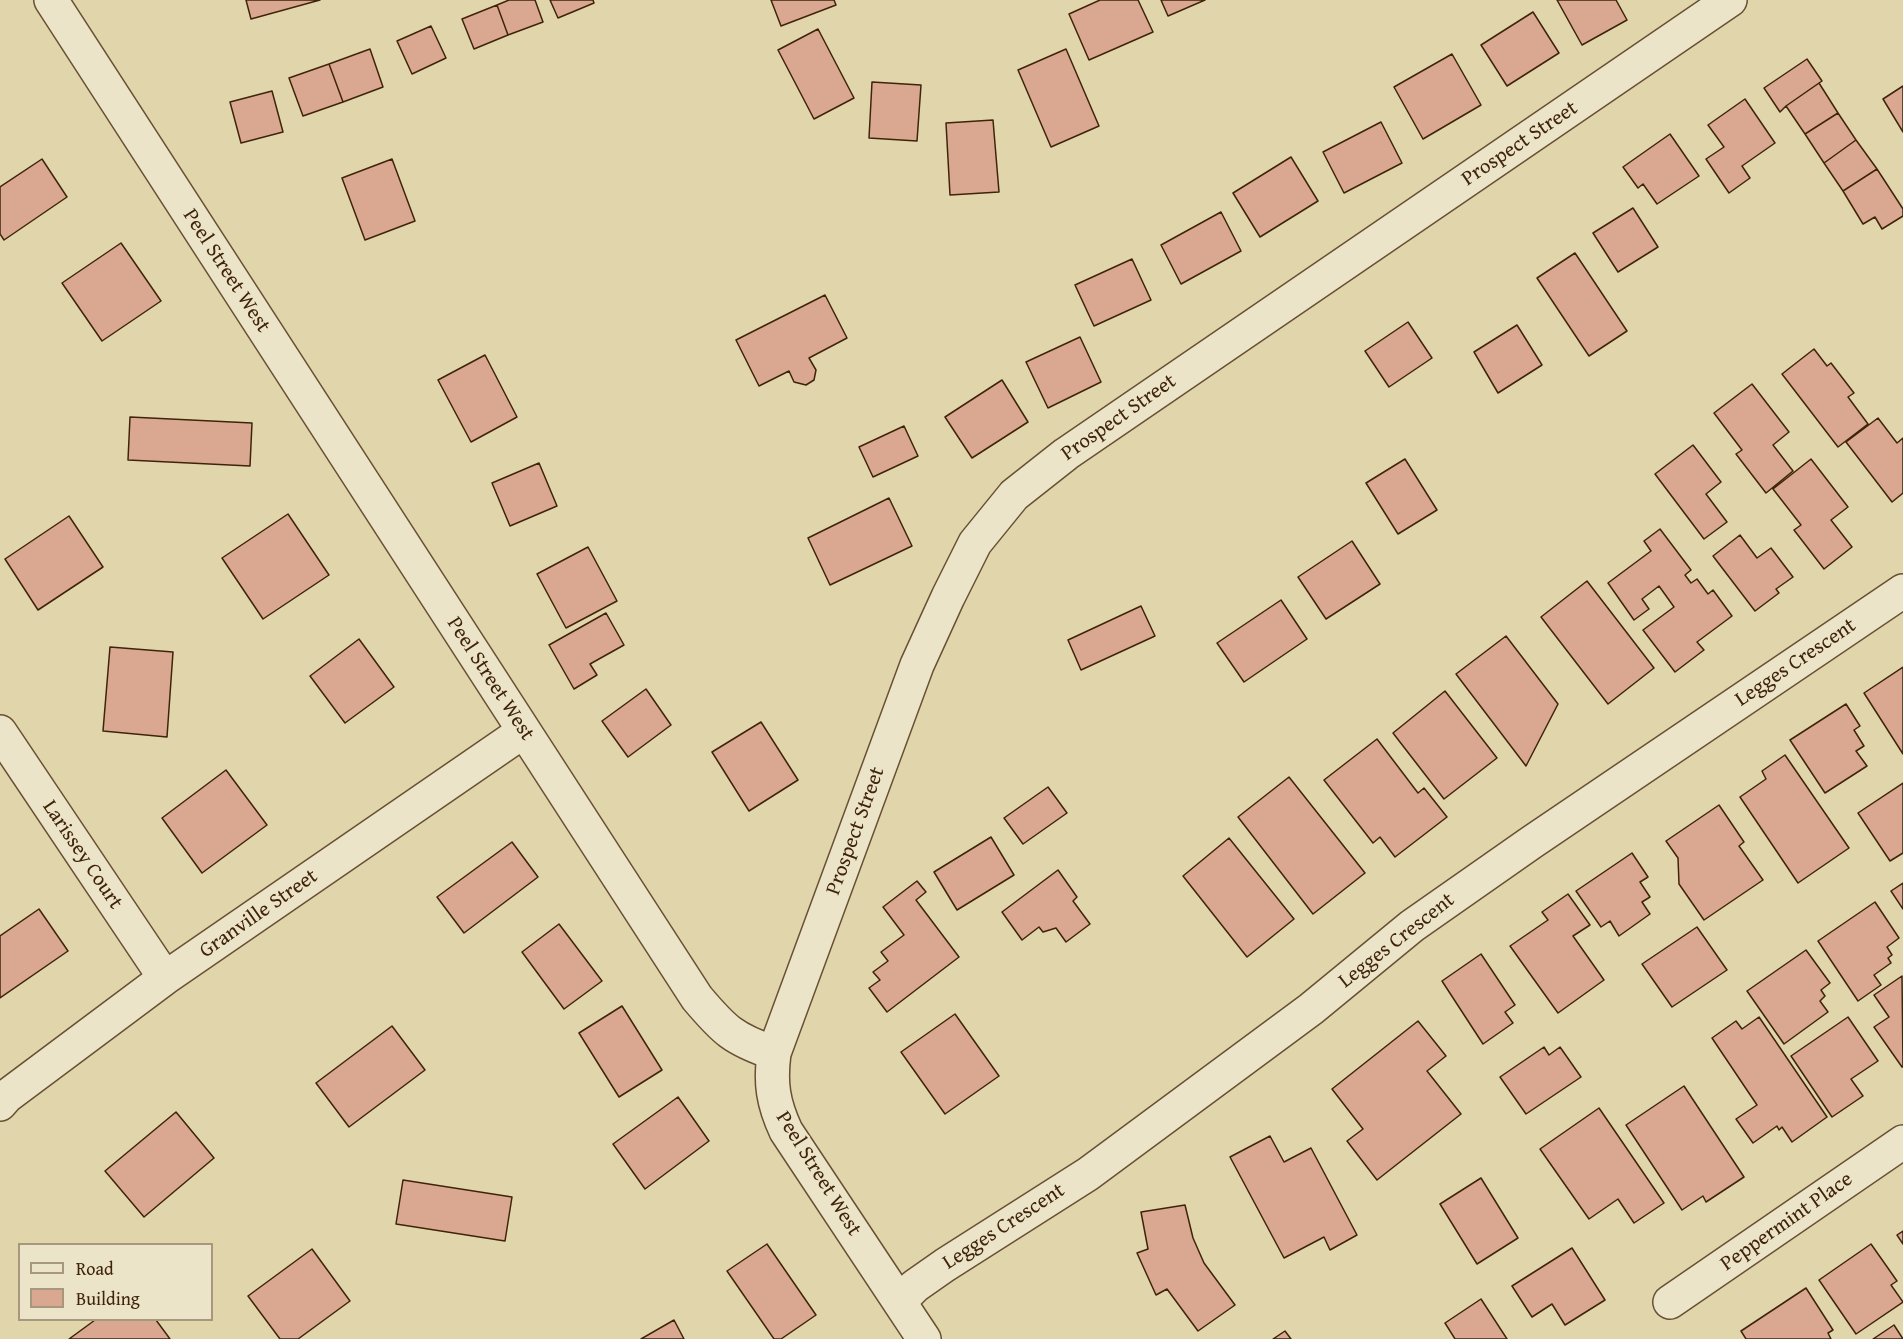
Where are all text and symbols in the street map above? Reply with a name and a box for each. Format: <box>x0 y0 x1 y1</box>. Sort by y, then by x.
street label: Prospect Street <box>1457 96 1583 192</box>
street label: Peel Street West <box>177 205 275 337</box>
street label: Prospect Street <box>1057 369 1181 467</box>
street label: Peel Street West <box>441 613 539 745</box>
street label: Legges Crescent <box>1731 613 1861 713</box>
street label: Prospect Street <box>821 764 891 898</box>
street label: Larissey Court <box>36 796 128 914</box>
street label: Granville Street <box>195 864 323 964</box>
street label: Legges Crescent <box>1334 888 1460 994</box>
street label: Peel Street West <box>770 1107 866 1241</box>
street label: Peppermint Place <box>1716 1167 1858 1277</box>
street label: Legges Crescent <box>938 1178 1070 1276</box>
legend <box>18 1243 213 1321</box>
text: Road <box>76 1255 114 1282</box>
text: Building <box>76 1285 140 1312</box>

